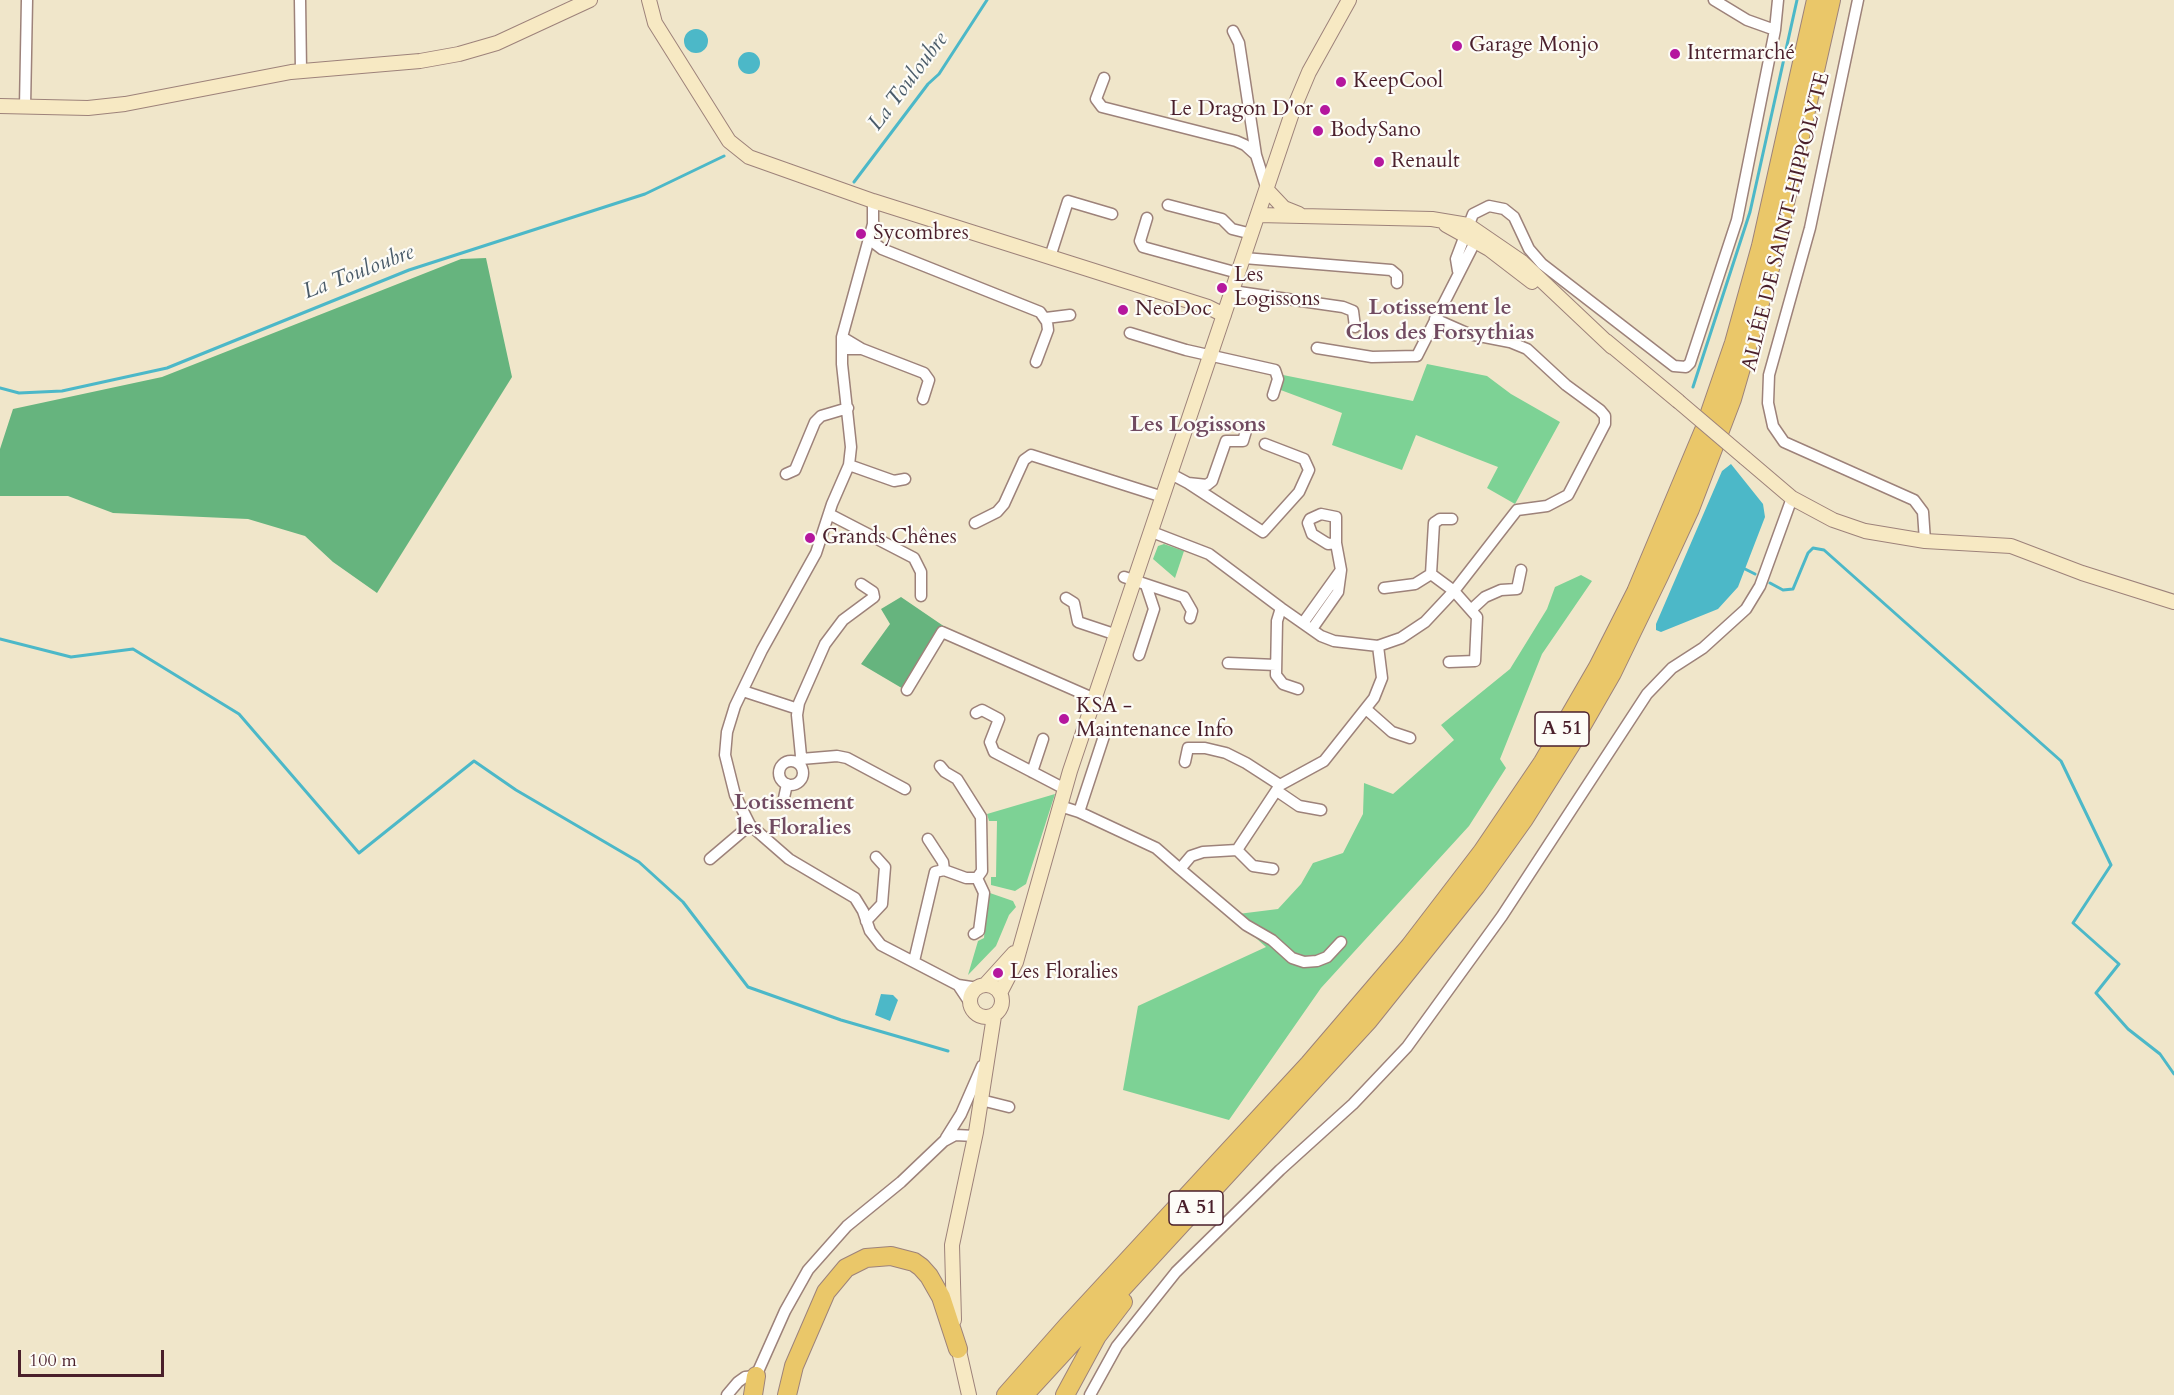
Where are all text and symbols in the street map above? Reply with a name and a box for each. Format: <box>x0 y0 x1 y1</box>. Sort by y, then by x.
water label: La Touloubre <box>863 28 955 136</box>
place label: Garage Monjo <box>1469 33 1599 59</box>
marker: Garage Monjo <box>1450 39 1464 53</box>
place label: Intermarché <box>1687 41 1795 67</box>
marker: Intermarché <box>1668 47 1682 61</box>
place label: KeepCool <box>1353 69 1443 95</box>
street label: ALLÉE DE SAINT-HIPPOLYTE <box>1738 70 1836 374</box>
marker: KeepCool <box>1334 75 1348 89</box>
place label: Le Dragon D'or <box>1170 97 1313 123</box>
marker: Le Dragon D'or <box>1318 103 1332 117</box>
place label: BodySano <box>1330 118 1421 144</box>
marker: BodySano <box>1311 124 1325 138</box>
place label: Renault <box>1391 149 1460 175</box>
marker: Renault <box>1372 155 1386 169</box>
place label: Sycombres <box>873 221 969 247</box>
marker: Sycombres <box>854 227 868 241</box>
water label: La Touloubre <box>300 240 418 306</box>
place label: Les Logissons <box>1234 263 1320 313</box>
marker: Les Logissons <box>1215 281 1229 295</box>
district label: Lotissement le Clos des Forsythias <box>1346 296 1534 348</box>
place label: NeoDoc <box>1135 297 1212 323</box>
marker: NeoDoc <box>1116 303 1130 317</box>
district label: Les Logissons <box>1130 413 1266 439</box>
place label: Grands Chênes <box>822 525 957 551</box>
marker: Grands Chênes <box>803 531 817 545</box>
place label: KSA - Maintenance Info <box>1076 694 1233 744</box>
marker: KSA - Maintenance Info <box>1057 712 1071 726</box>
road number: A 51 <box>1535 712 1589 746</box>
district label: Lotissement les Floralies <box>734 791 854 842</box>
place label: Les Floralies <box>1010 960 1118 986</box>
marker: Les Floralies <box>991 966 1005 980</box>
road number: A 51 <box>1169 1191 1223 1225</box>
scale bar <box>21 1338 166 1376</box>
text: 100 m <box>29 1348 77 1373</box>

